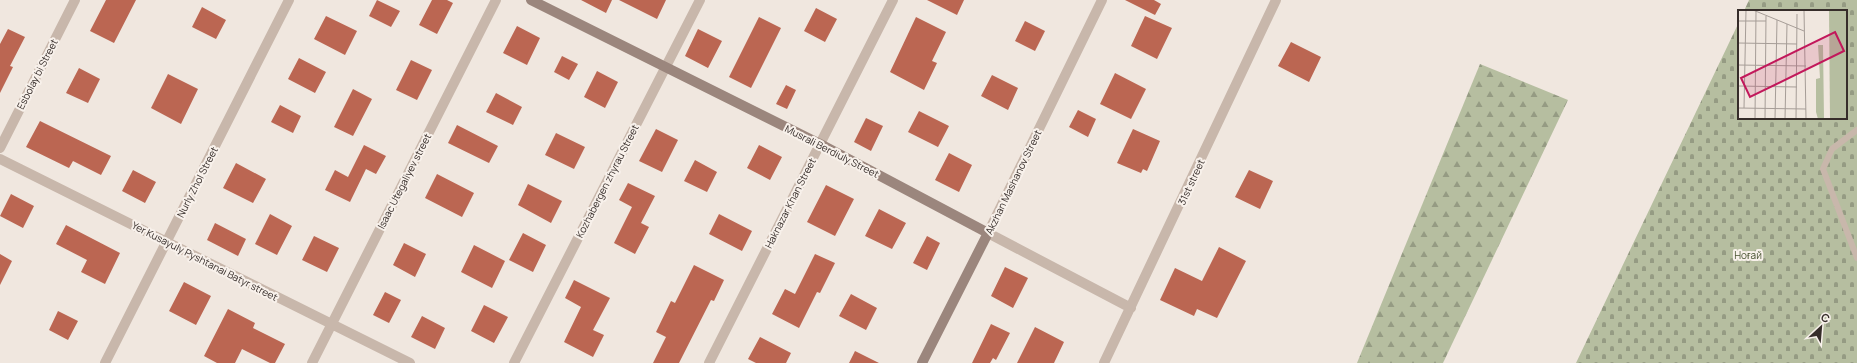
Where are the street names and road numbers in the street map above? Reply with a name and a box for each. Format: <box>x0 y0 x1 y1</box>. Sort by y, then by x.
street label: Esbolay bi Street <box>13 36 61 112</box>
street label: Musrali Berdiuly Street <box>783 121 881 181</box>
street label: Kozhabergen zhyrau Street <box>572 122 642 240</box>
street label: Akzhan Mashanov Street <box>982 127 1044 237</box>
street label: Isaac Utegaliyev street <box>374 131 434 231</box>
street label: Nurly Zhol Street <box>173 144 221 220</box>
street label: Haknazar Khan Street <box>761 155 819 251</box>
street label: 31st street <box>1174 157 1208 207</box>
street label: Yer Kusayuly Pyshtanai Batyr street <box>130 218 280 304</box>

